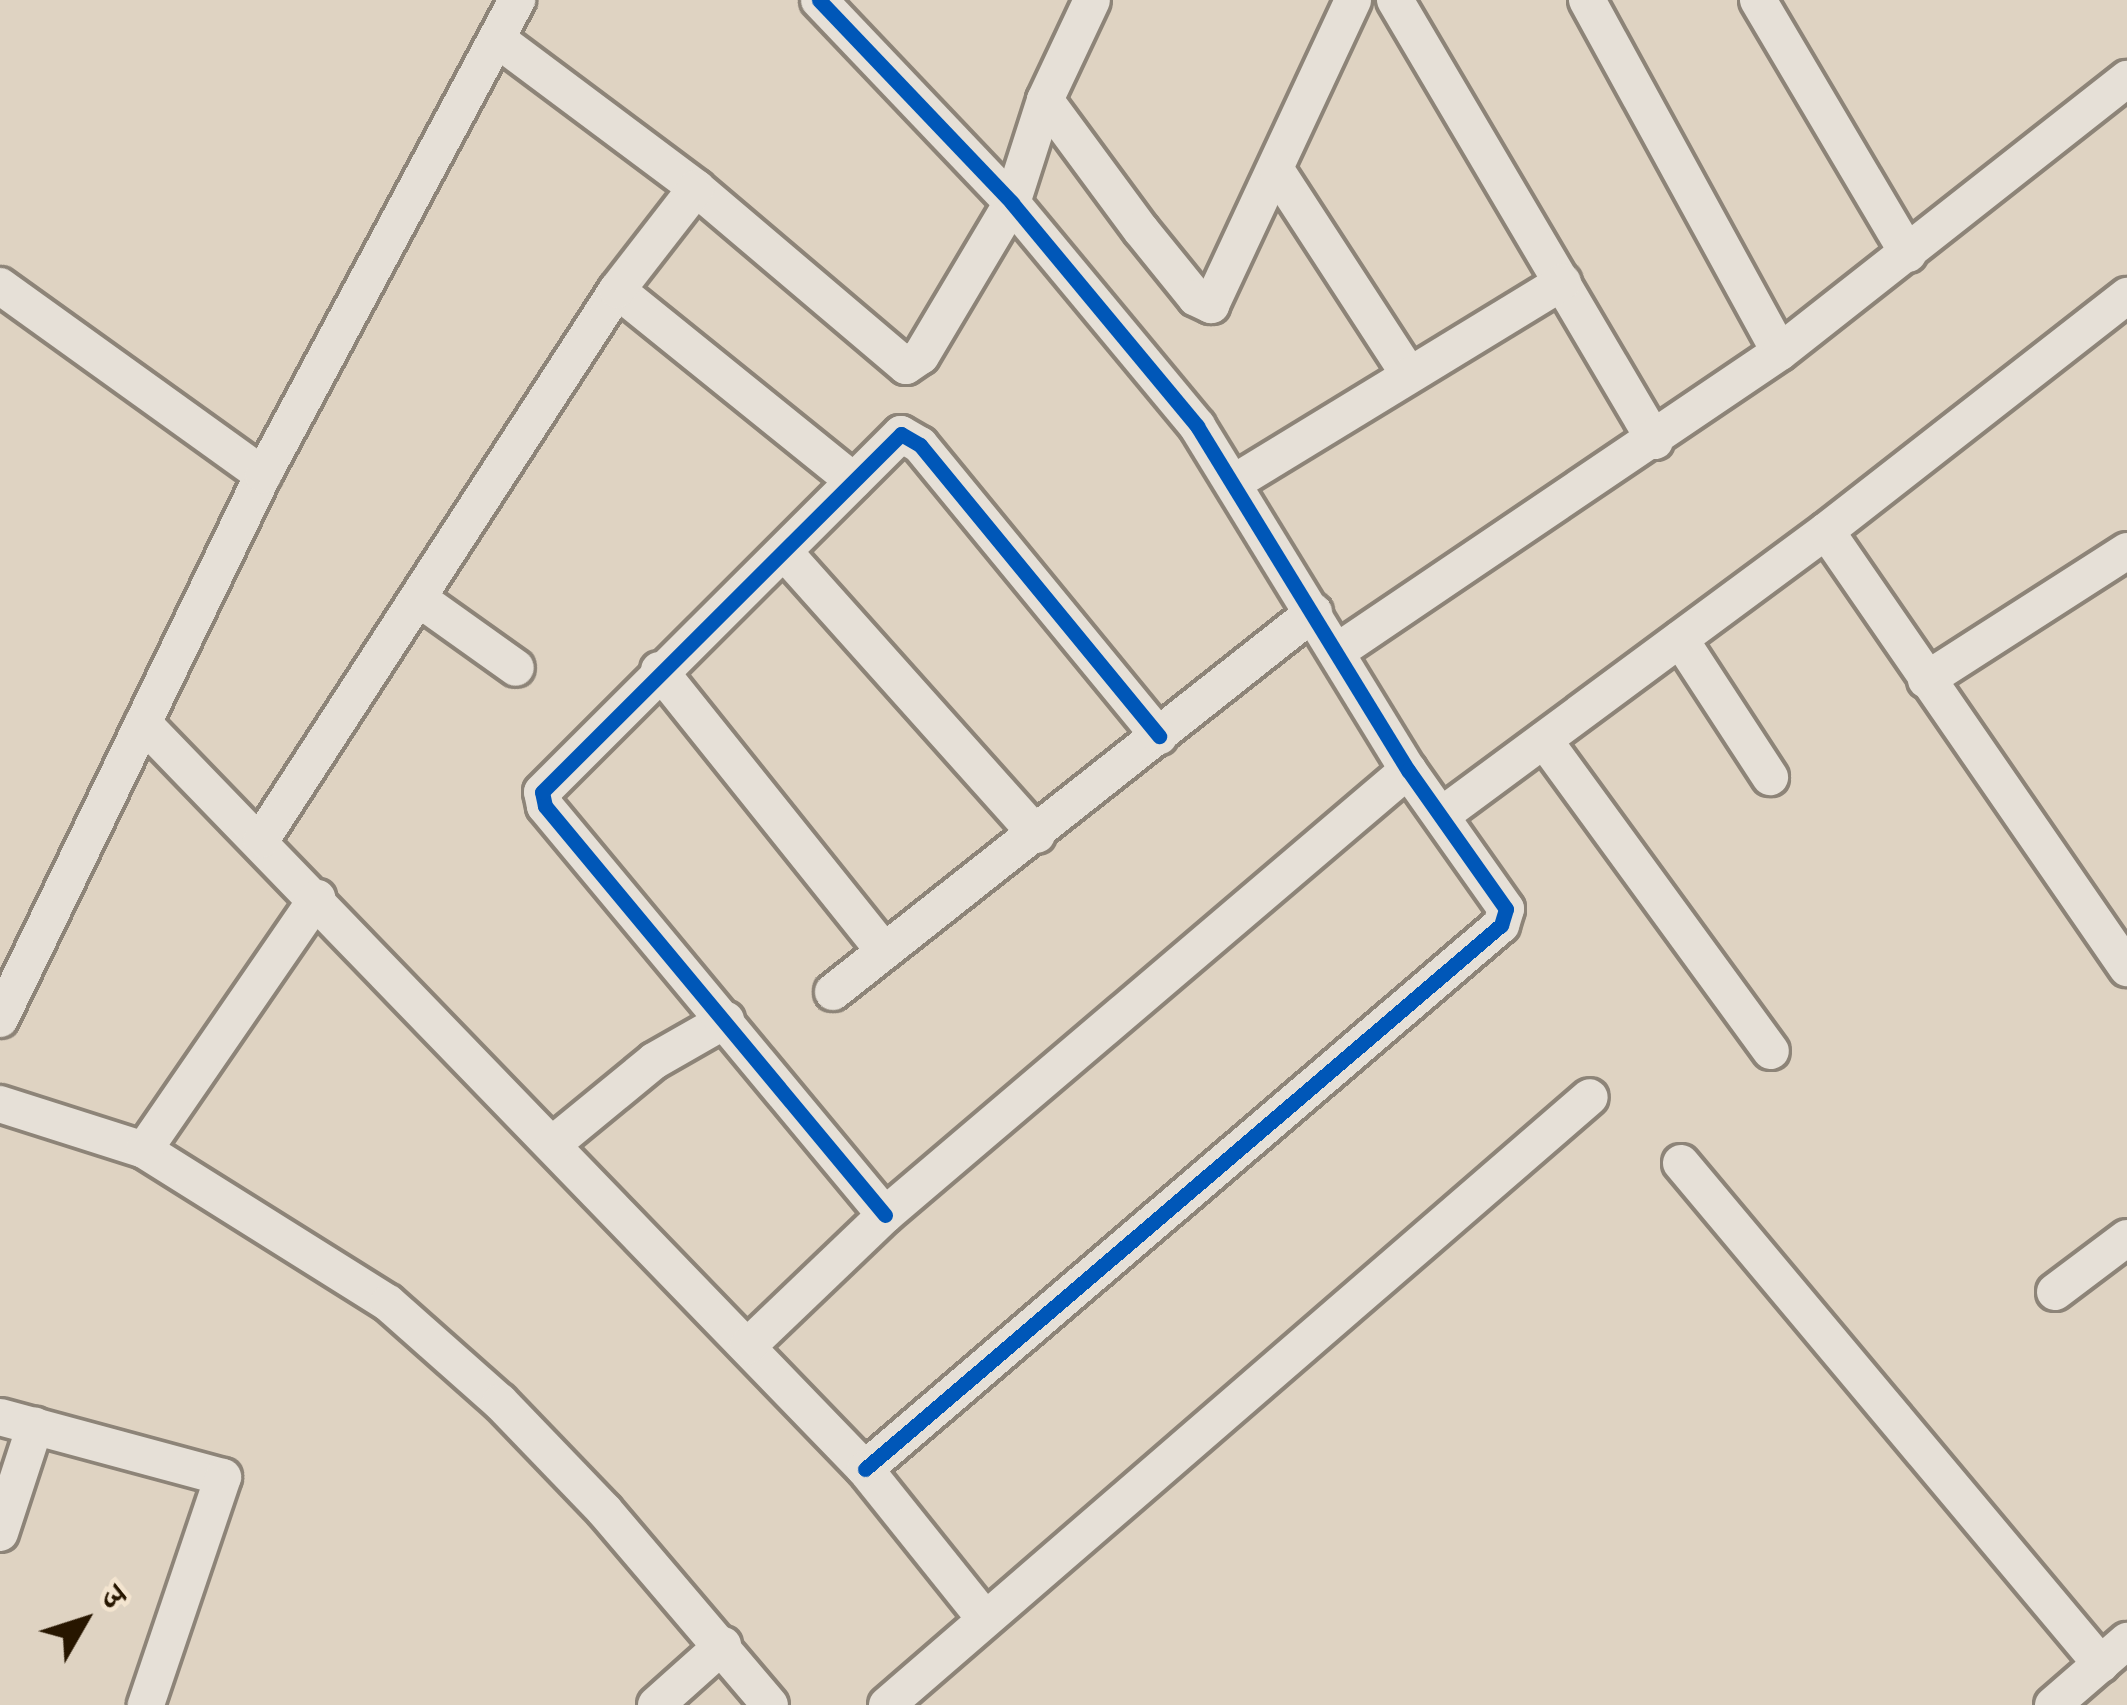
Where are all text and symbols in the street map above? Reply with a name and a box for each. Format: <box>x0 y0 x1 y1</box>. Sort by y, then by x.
north arrow <box>24 1561 144 1681</box>
text: उ <box>90 1579 134 1618</box>

